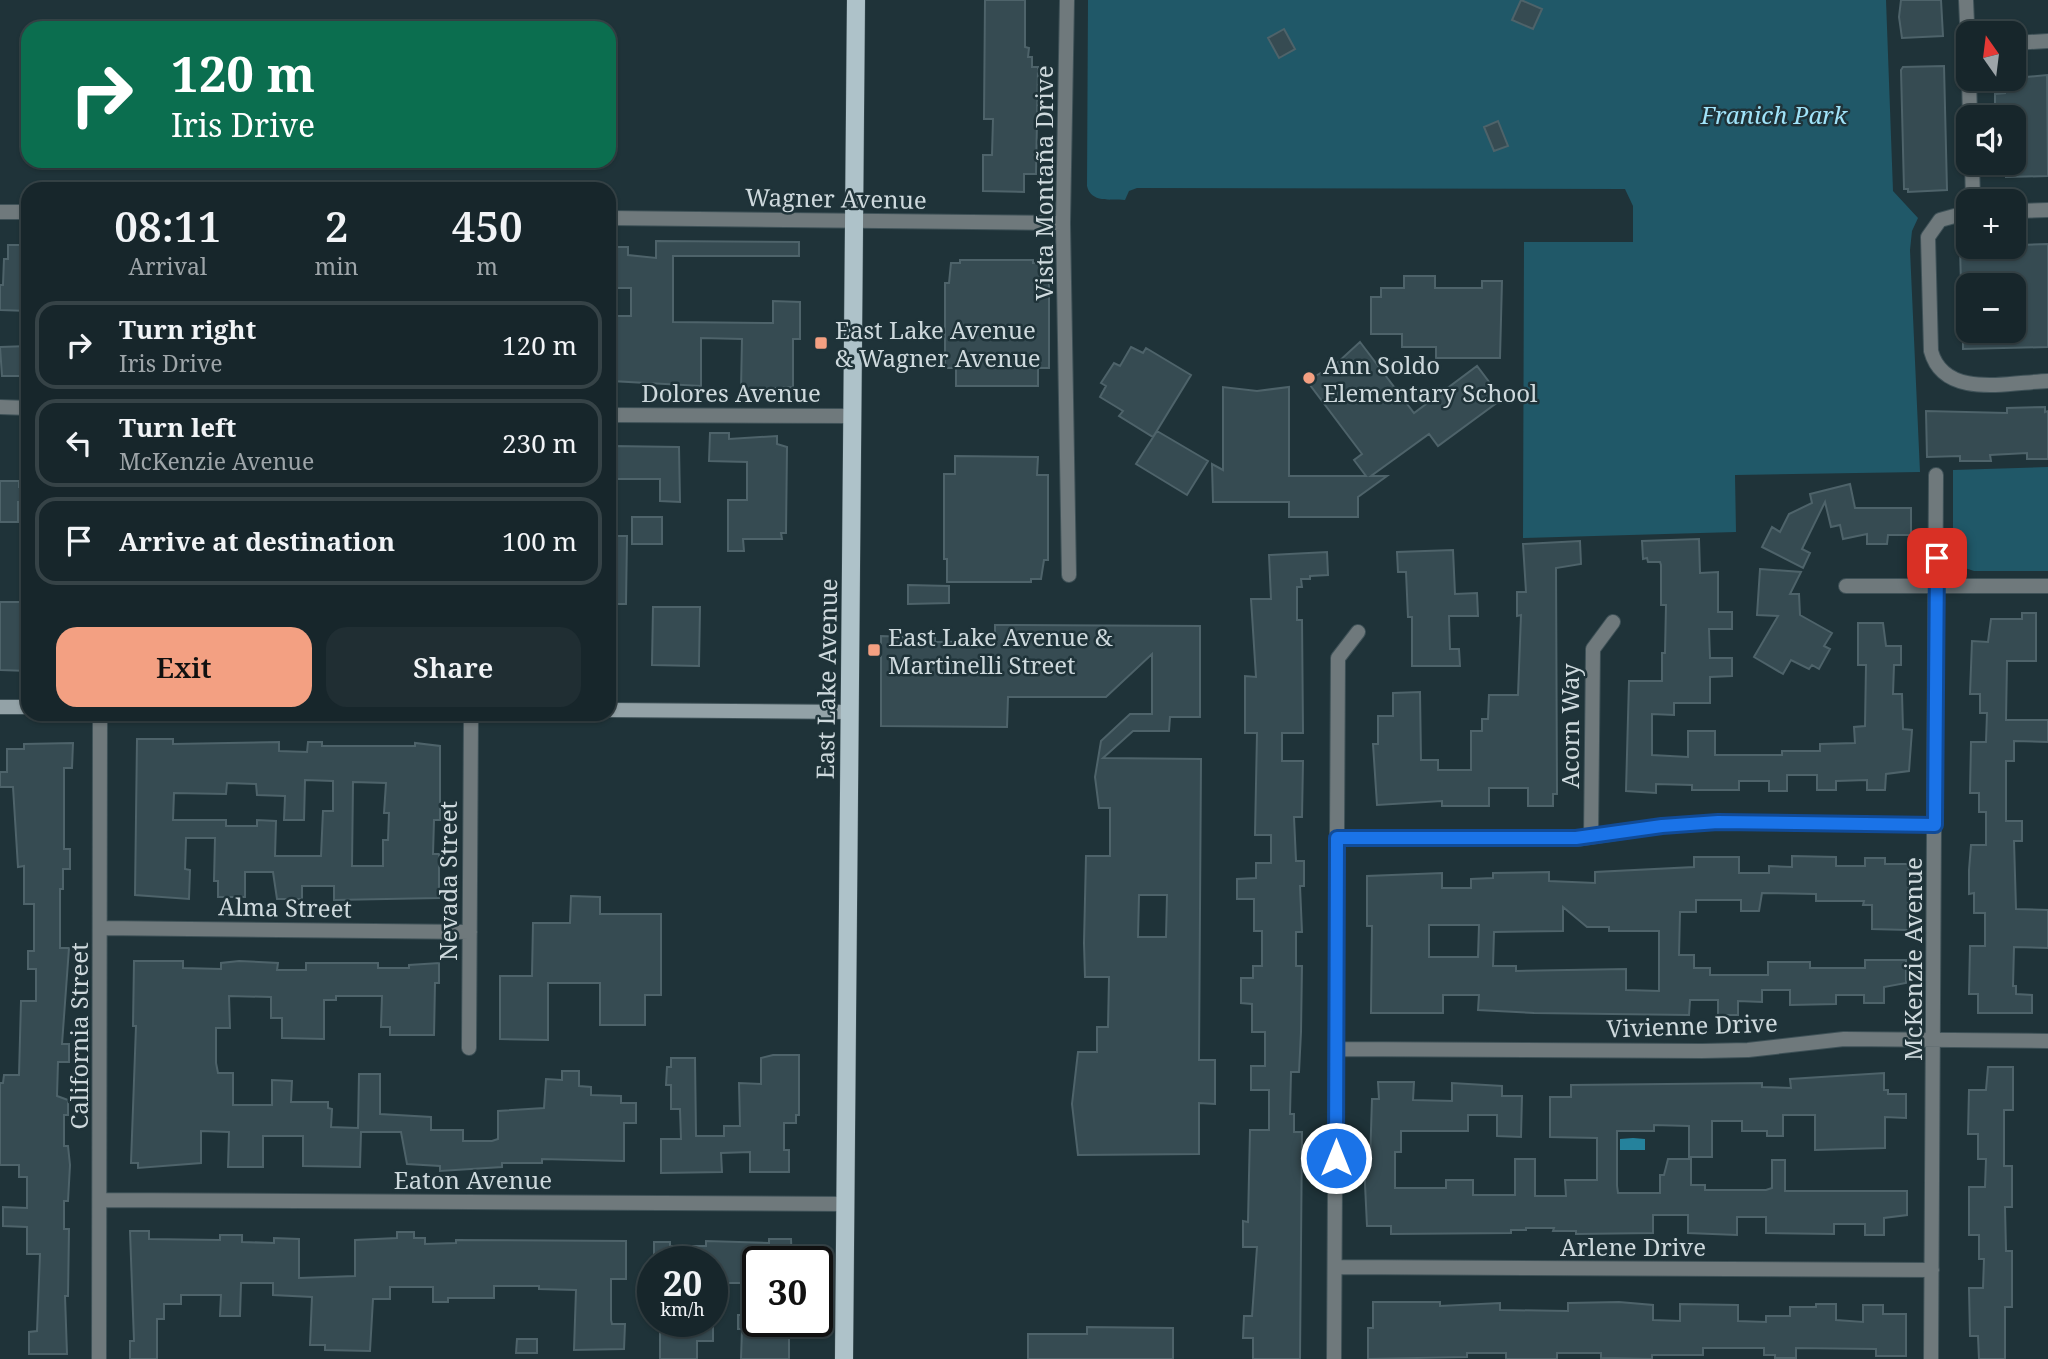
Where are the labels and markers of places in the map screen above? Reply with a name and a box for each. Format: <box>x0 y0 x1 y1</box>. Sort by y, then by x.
place label: East Lake Avenue & Wagner Avenue <box>835 313 1041 374</box>
marker: East Lake Avenue & Wagner Avenue <box>813 335 829 351</box>
place label: Ann Soldo Elementary School <box>1323 348 1538 409</box>
marker: Ann Soldo Elementary School <box>1301 370 1317 386</box>
pin <box>1907 528 1967 588</box>
place label: East Lake Avenue & Martinelli Street <box>888 620 1113 681</box>
marker: East Lake Avenue & Martinelli Street <box>866 642 882 658</box>

